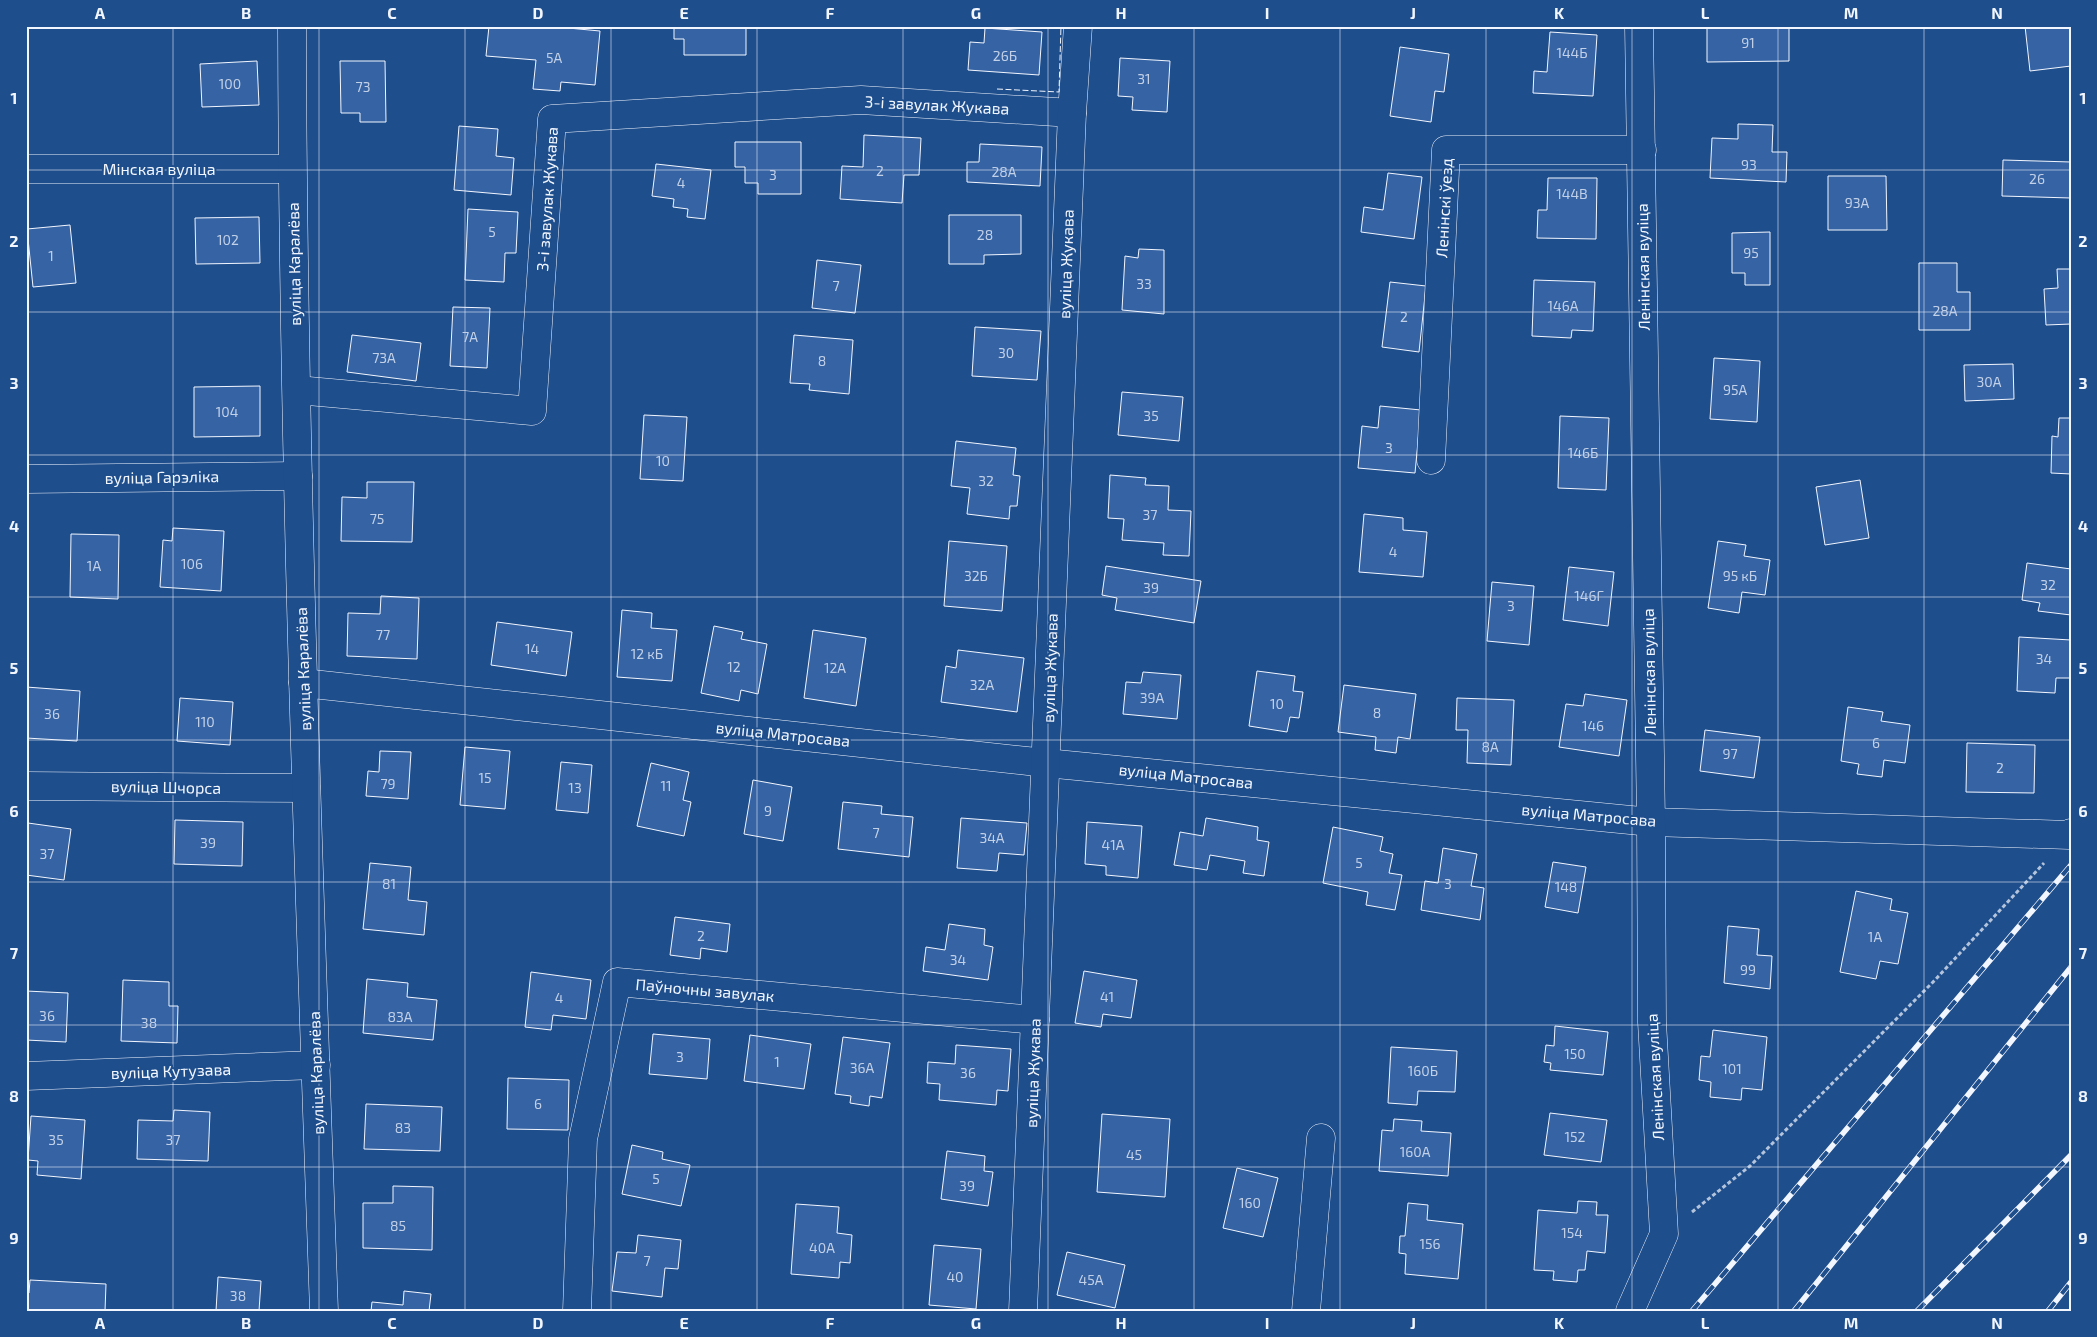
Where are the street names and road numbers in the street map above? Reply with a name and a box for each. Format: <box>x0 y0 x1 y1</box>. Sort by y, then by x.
street label: 3-і завулак Жукава <box>864 91 1010 119</box>
street label: 3-і завулак Жукава <box>532 126 562 272</box>
street label: Ленінскі ўезд <box>1431 158 1457 258</box>
street label: Мінская вуліца <box>103 159 215 179</box>
street label: вуліца Каралёва <box>283 202 305 326</box>
street label: Ленінская вуліца <box>1632 203 1654 331</box>
street label: вуліца Жукава <box>1054 209 1078 319</box>
street label: вуліца Гарэліка <box>105 466 219 488</box>
street label: вуліца Каралёва <box>291 607 315 731</box>
street label: Ленінская вуліца <box>1638 608 1660 736</box>
street label: вуліца Жукава <box>1038 613 1062 723</box>
street label: вуліца Матросава <box>715 717 851 751</box>
street label: вуліца Матросава <box>1118 759 1254 793</box>
street label: вуліца Шчорса <box>111 776 221 798</box>
street label: вуліца Матросава <box>1521 799 1657 831</box>
street label: Паўночны завулак <box>635 974 776 1006</box>
street label: вуліца Каралёва <box>304 1011 328 1135</box>
street label: Ленінская вуліца <box>1642 1013 1668 1141</box>
street label: вуліца Жукава <box>1021 1018 1045 1128</box>
street label: вуліца Кутузава <box>111 1059 231 1083</box>

